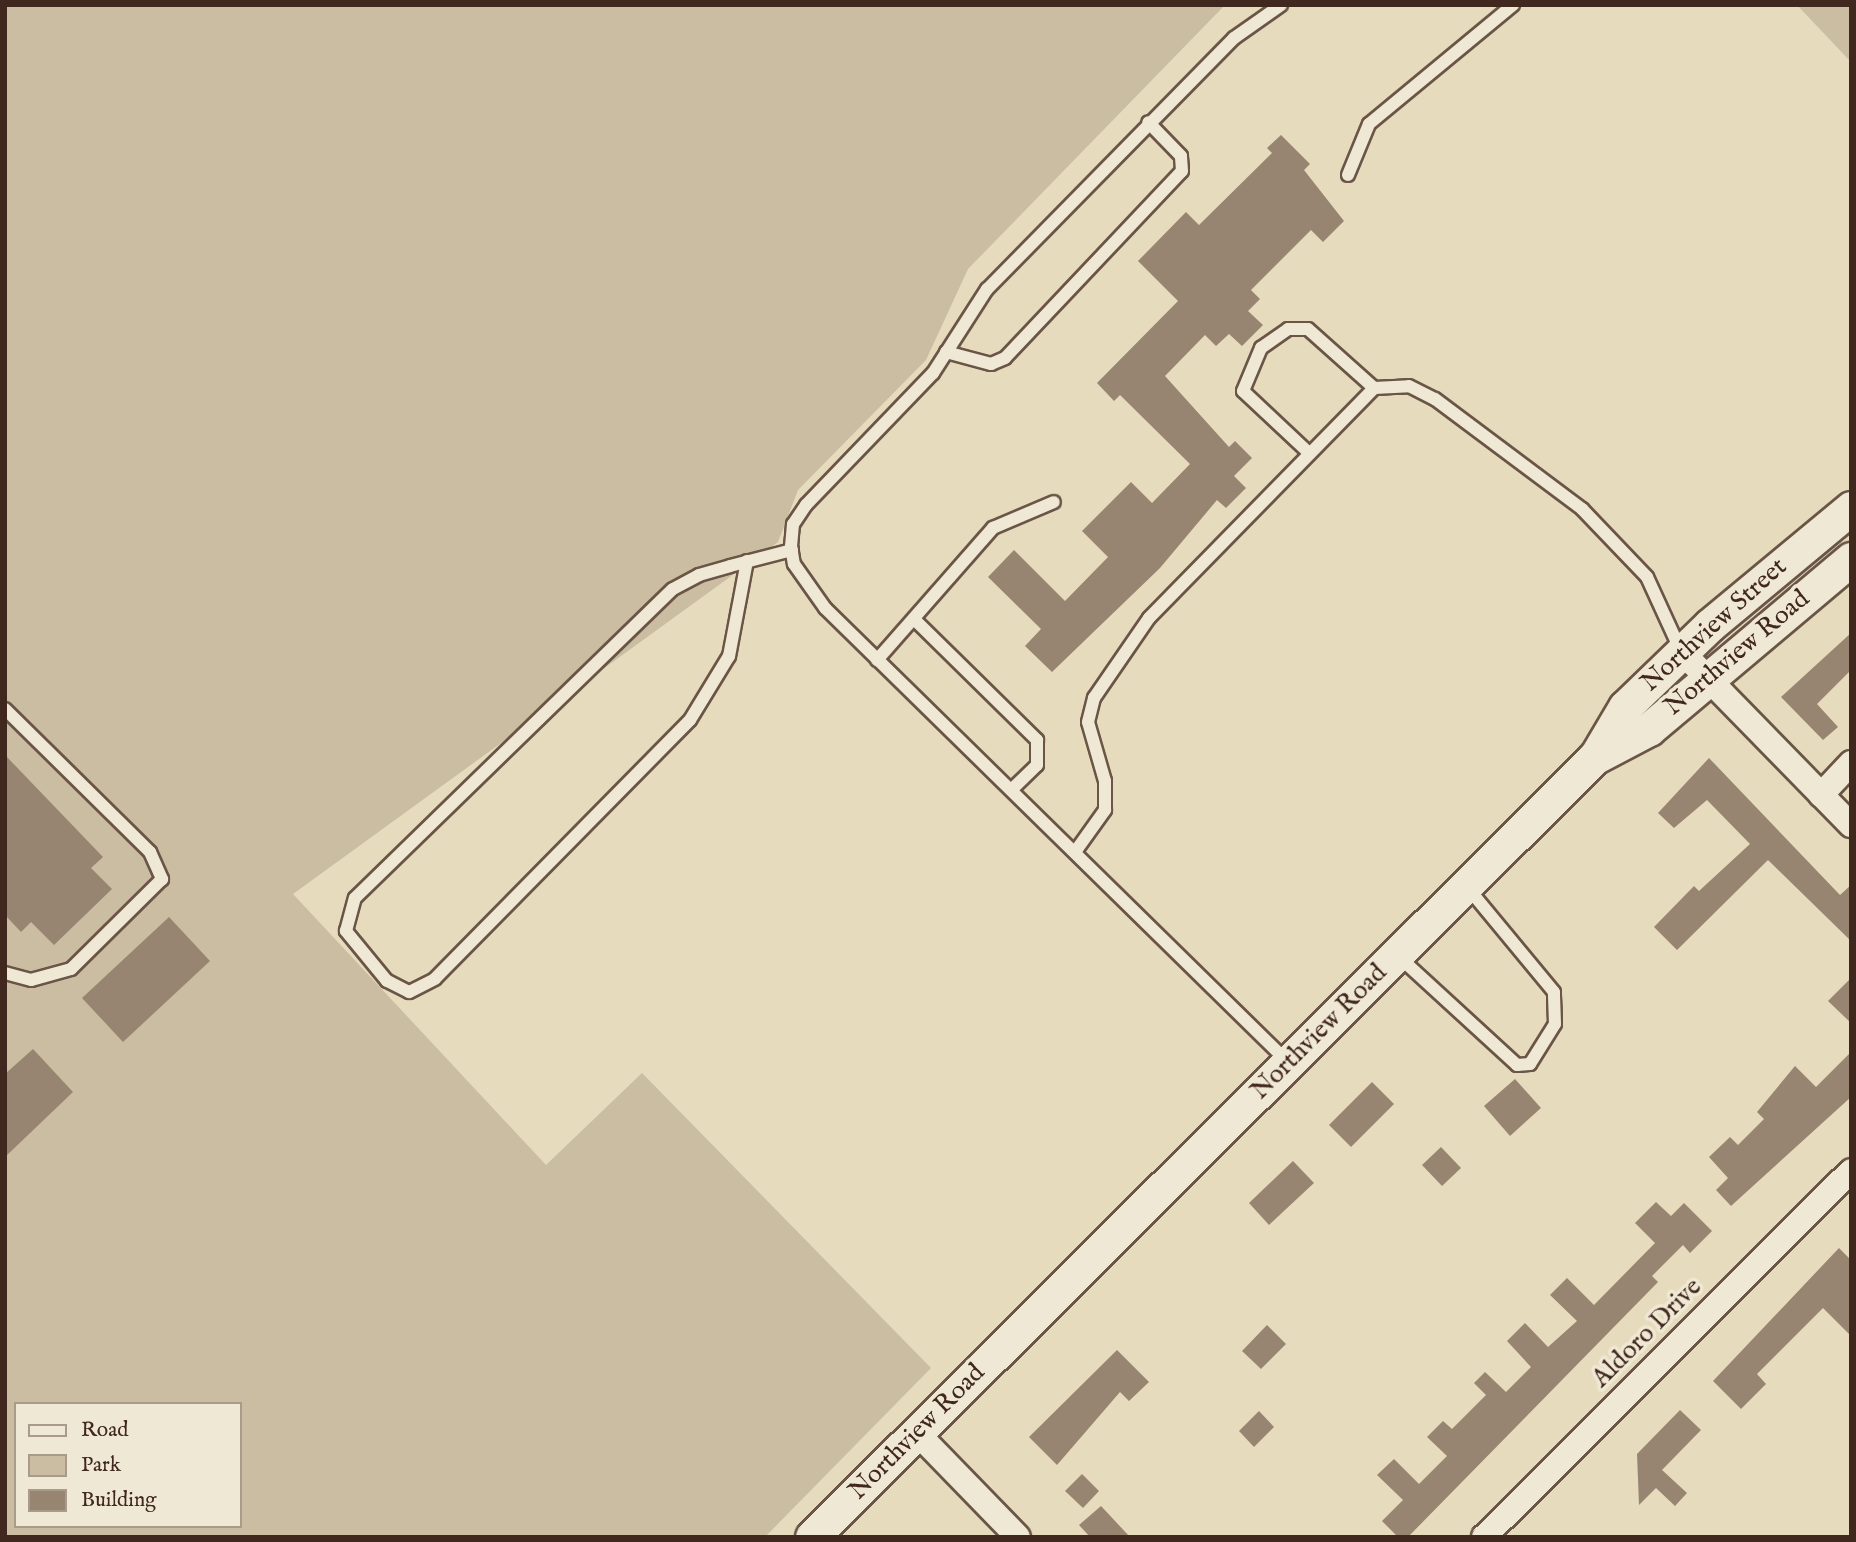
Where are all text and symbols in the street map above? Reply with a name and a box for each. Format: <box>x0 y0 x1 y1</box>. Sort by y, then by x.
street label: Northview Street <box>1635 551 1793 699</box>
street label: Northview Road <box>1658 583 1816 723</box>
street label: Northview Road <box>1245 958 1393 1106</box>
street label: Aldoro Drive <box>1586 1272 1708 1394</box>
street label: Northview Road <box>843 1358 991 1506</box>
legend <box>14 1402 242 1528</box>
text: Road <box>81 1417 128 1444</box>
text: Park <box>81 1452 121 1479</box>
text: Building <box>81 1487 156 1514</box>

